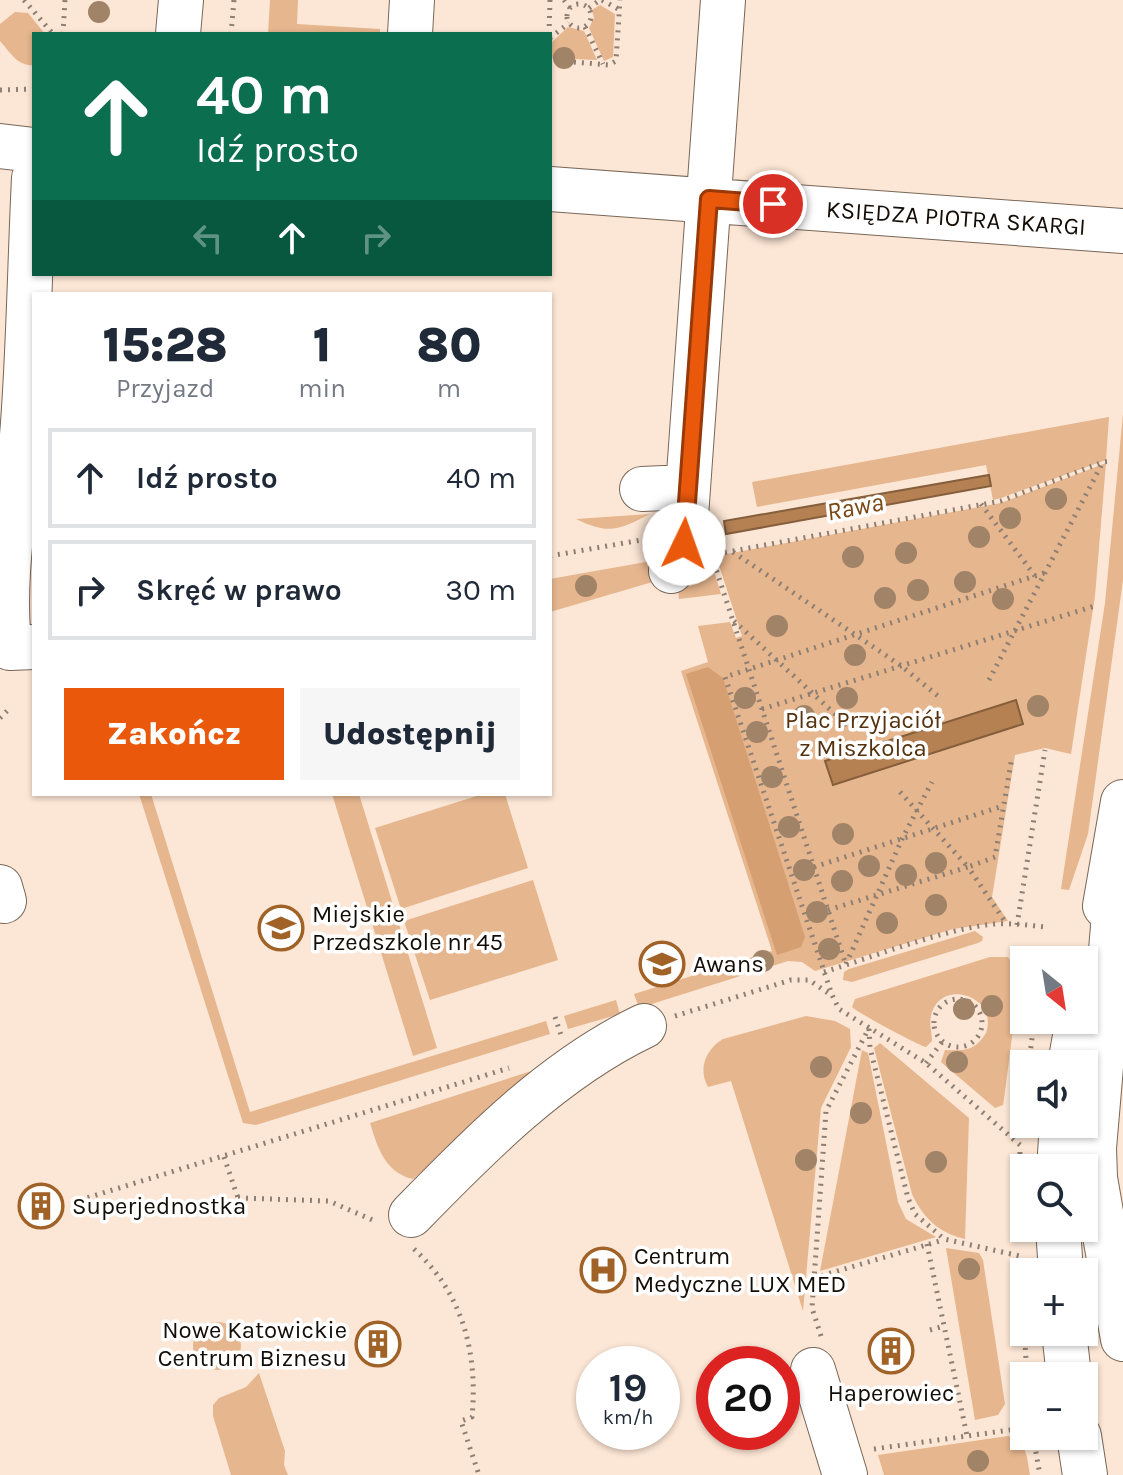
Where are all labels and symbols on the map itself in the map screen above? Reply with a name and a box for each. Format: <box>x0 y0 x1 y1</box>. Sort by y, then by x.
pin <box>739 170 807 238</box>
street label: KSIĘDZA PIOTRA SKARGI <box>825 195 1087 241</box>
water label: Rawa <box>824 486 886 528</box>
position arrow <box>642 502 726 586</box>
park label: Plac Przyjaciół z Miszkolca <box>785 706 941 762</box>
place label: Miejskie Przedszkole nr 45 <box>312 900 503 956</box>
school or university icon: Miejskie Przedszkole nr 45 <box>257 904 305 952</box>
school or university icon: Awans <box>638 940 686 988</box>
north arrow <box>1010 946 1098 1034</box>
place label: Awans <box>693 950 764 978</box>
building icon: Superjednostka <box>17 1182 65 1230</box>
place label: Superjednostka <box>72 1192 246 1220</box>
place label: Centrum Medyczne LUX MED <box>634 1242 846 1298</box>
hospital icon: Centrum Medyczne LUX MED <box>579 1246 627 1294</box>
place label: Nowe Katowickie Centrum Biznesu <box>158 1316 347 1372</box>
building icon: Nowe Katowickie Centrum Biznesu <box>354 1320 402 1368</box>
building icon: Haperowiec <box>867 1327 915 1375</box>
speed limit sign: 20 <box>696 1346 800 1450</box>
place label: Haperowiec <box>828 1379 954 1407</box>

